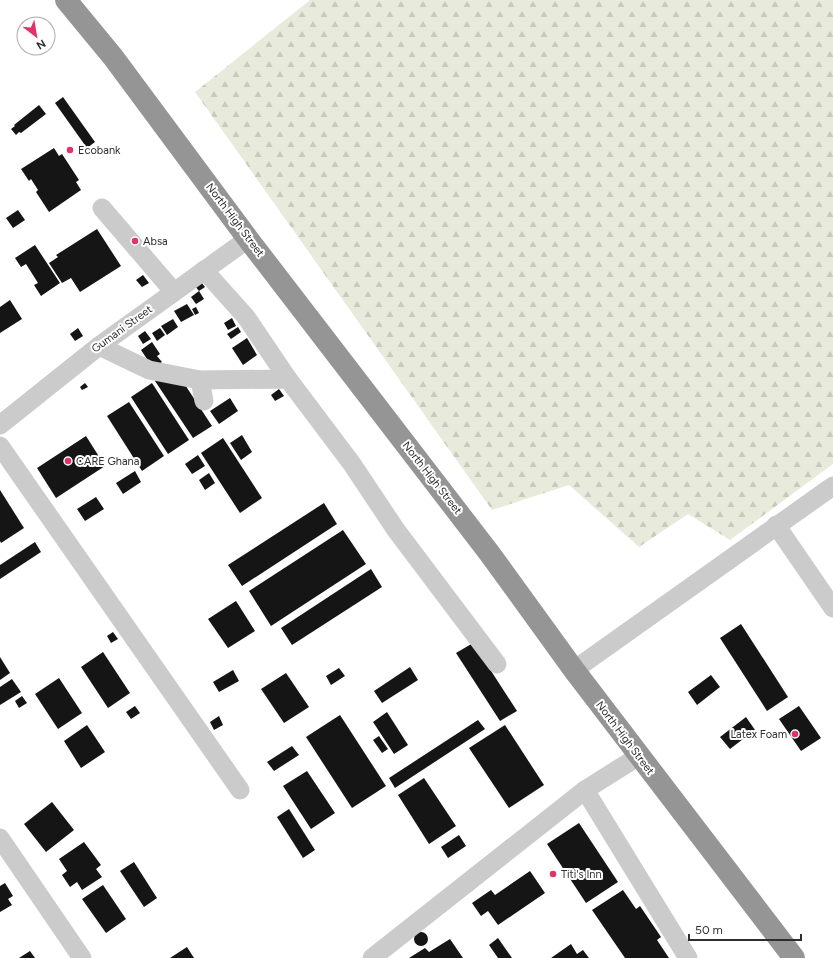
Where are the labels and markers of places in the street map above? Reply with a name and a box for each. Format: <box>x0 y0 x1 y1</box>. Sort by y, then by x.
place label: Ecobank <box>78 144 121 157</box>
marker: Ecobank <box>65 145 75 155</box>
place label: Absa <box>143 235 168 248</box>
marker: Absa <box>130 236 140 246</box>
place label: CARE Ghana <box>76 455 139 468</box>
marker: CARE Ghana <box>63 456 73 466</box>
place label: Latex Foam <box>730 728 787 741</box>
marker: Latex Foam <box>790 729 800 739</box>
place label: Titi's Inn <box>561 868 602 881</box>
marker: Titi's Inn <box>548 869 558 879</box>

